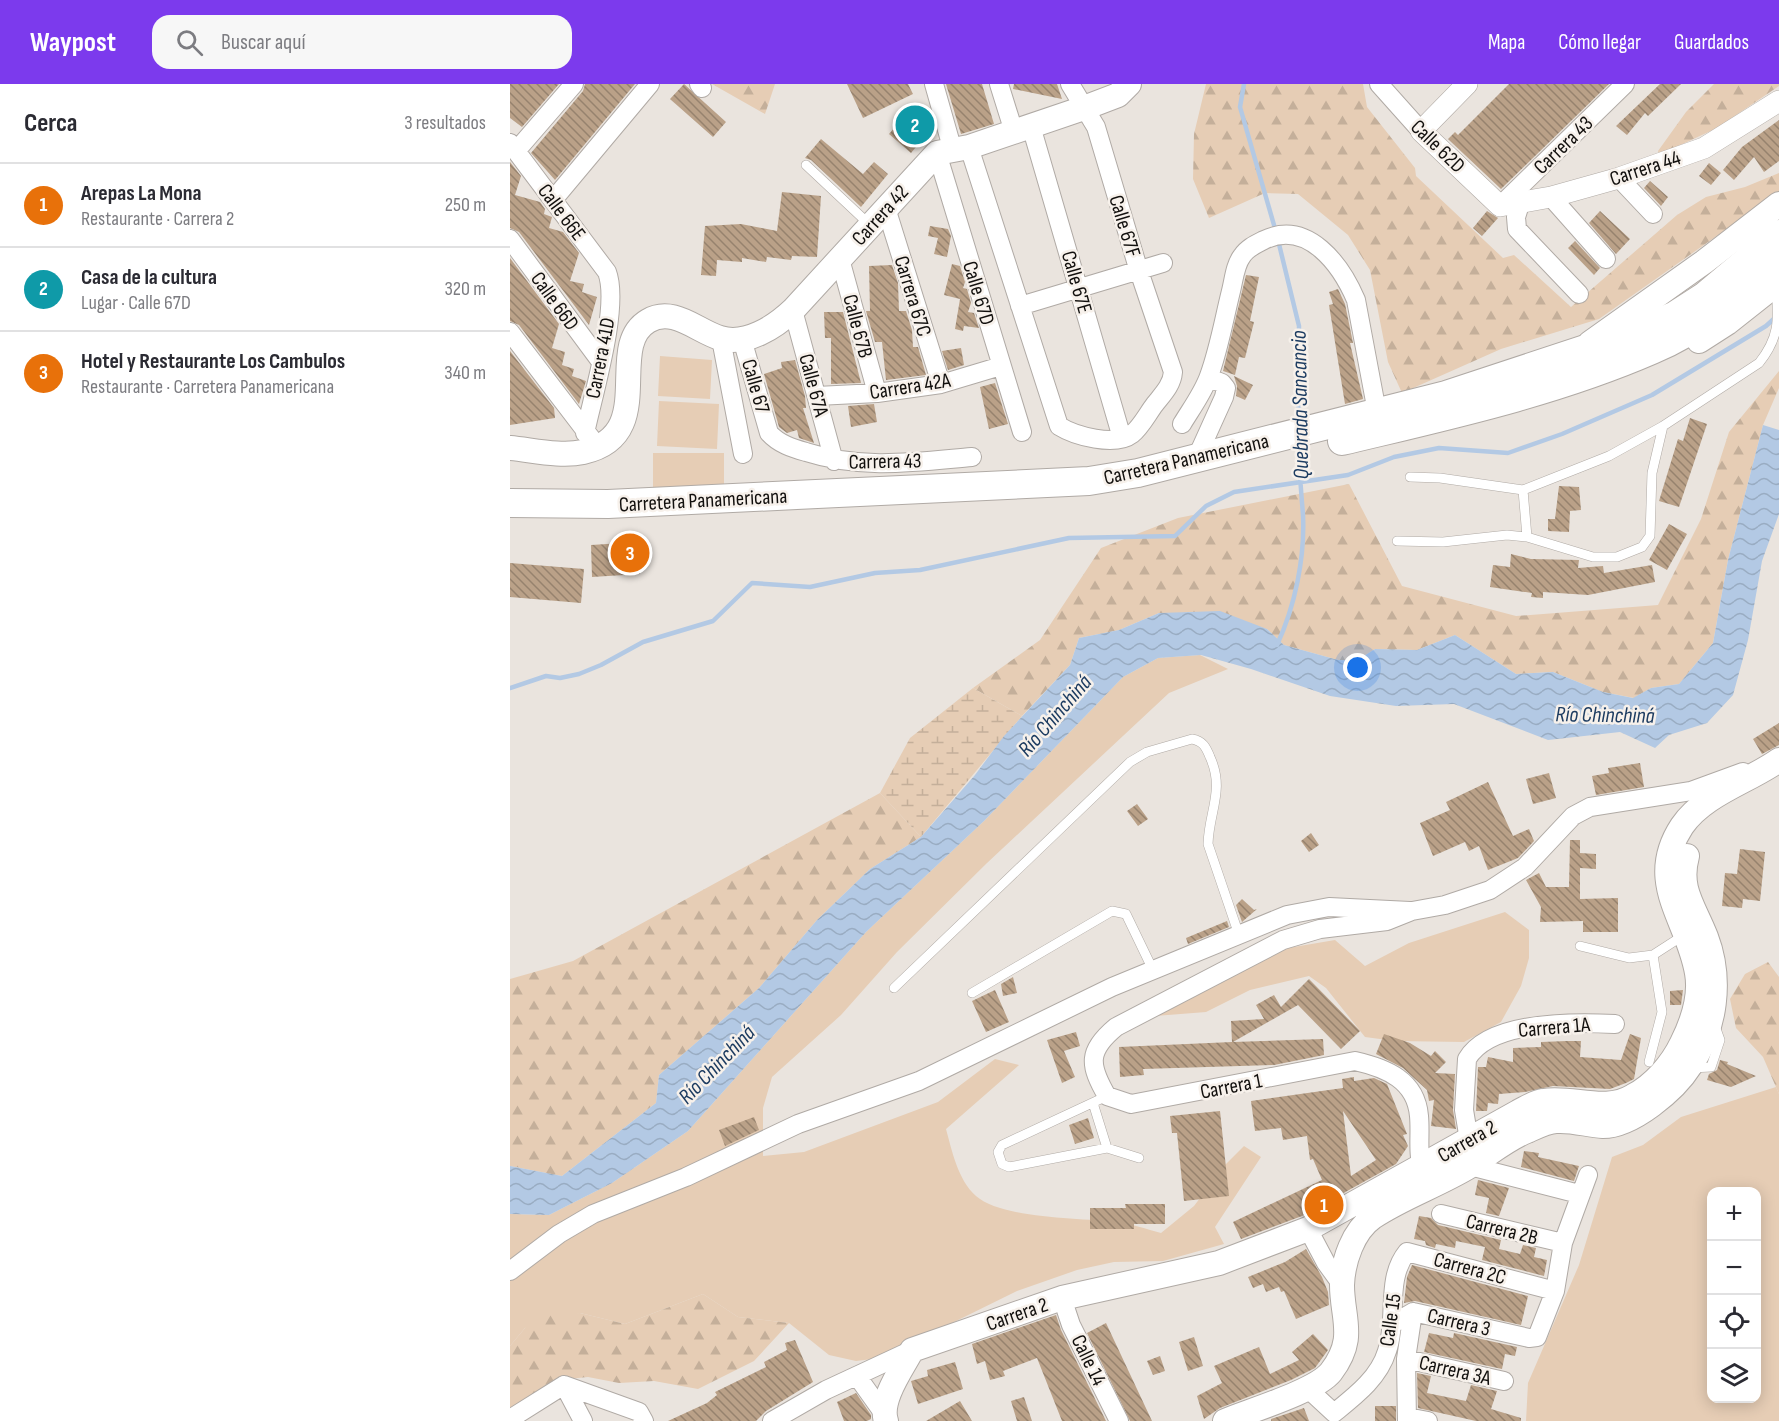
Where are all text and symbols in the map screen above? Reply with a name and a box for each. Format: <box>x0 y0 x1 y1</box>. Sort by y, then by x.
search box <box>152 15 572 69</box>
text: Waypost <box>30 26 116 59</box>
icon: search <box>173 26 206 59</box>
text: Buscar aquí <box>221 29 306 56</box>
text: Mapa <box>1488 30 1525 55</box>
text: Cómo llegar <box>1558 30 1641 55</box>
text: Guardados <box>1674 30 1749 55</box>
pin: 2 <box>896 102 934 147</box>
text: Cerca <box>24 108 77 139</box>
text: 3 resultados <box>404 111 486 135</box>
street label: Carrera 43 <box>1528 111 1598 180</box>
street label: Calle 62D <box>1405 114 1470 178</box>
street label: Carrera 44 <box>1607 145 1684 192</box>
street label: Calle 66E <box>532 179 591 246</box>
text: Arepas La Mona <box>81 180 202 207</box>
street label: Carrera 42 <box>847 180 914 251</box>
street label: Calle 67F <box>1103 192 1146 260</box>
text: 1 <box>40 193 47 217</box>
text: 250 m <box>445 193 486 217</box>
text: Restaurante · Carrera 2 <box>81 207 234 231</box>
street label: Calle 67E <box>1056 248 1097 316</box>
street label: Carrera 67C <box>888 253 937 339</box>
street label: Calle 67D <box>957 258 1000 328</box>
text: Casa de la cultura <box>81 264 217 291</box>
street label: Calle 66D <box>525 267 584 335</box>
text: 2 <box>39 277 48 301</box>
text: 320 m <box>444 277 486 301</box>
text: Lugar · Calle 67D <box>81 291 191 315</box>
street label: Calle 67B <box>837 292 878 361</box>
street label: Carrera 41D <box>580 316 621 401</box>
water label: Quebrada Sancancio <box>1286 330 1315 480</box>
text: Hotel y Restaurante Los Cambulos <box>81 348 345 375</box>
street label: Calle 67A <box>793 351 834 420</box>
street label: Calle 67 <box>736 356 775 417</box>
text: 3 <box>39 361 48 385</box>
text: 340 m <box>444 361 486 385</box>
street label: Carrera 42A <box>868 368 953 405</box>
text: Restaurante · Carretera Panamericana <box>81 375 334 399</box>
street label: Carretera Panamericana <box>1101 428 1271 491</box>
street label: Carrera 43 <box>848 448 922 475</box>
street label: Carretera Panamericana <box>618 484 788 517</box>
pin: 3 <box>610 530 650 576</box>
your location <box>1343 653 1372 682</box>
water label: Río Chinchiná <box>1012 670 1098 762</box>
water label: Río Chinchiná <box>1555 701 1655 730</box>
street label: Carrera 1A <box>1517 1012 1592 1043</box>
water label: Río Chinchiná <box>673 1020 761 1110</box>
street label: Carrera 1 <box>1198 1068 1265 1105</box>
street label: Carrera 2 <box>1433 1115 1501 1168</box>
pin: 1 <box>1304 1182 1344 1228</box>
map controls <box>1707 1187 1761 1403</box>
button: + <box>1707 1187 1761 1241</box>
street label: Carrera 2B <box>1463 1209 1540 1250</box>
button: − <box>1707 1241 1761 1295</box>
street label: Carrera 2C <box>1431 1247 1509 1290</box>
street label: Carrera 2 <box>983 1292 1051 1337</box>
street label: Calle 15 <box>1374 1292 1407 1348</box>
button: locate <box>1707 1295 1761 1349</box>
street label: Carrera 3 <box>1425 1303 1493 1342</box>
street label: Calle 14 <box>1066 1331 1112 1390</box>
button: layers <box>1707 1349 1761 1403</box>
street label: Carrera 3A <box>1417 1350 1494 1391</box>

